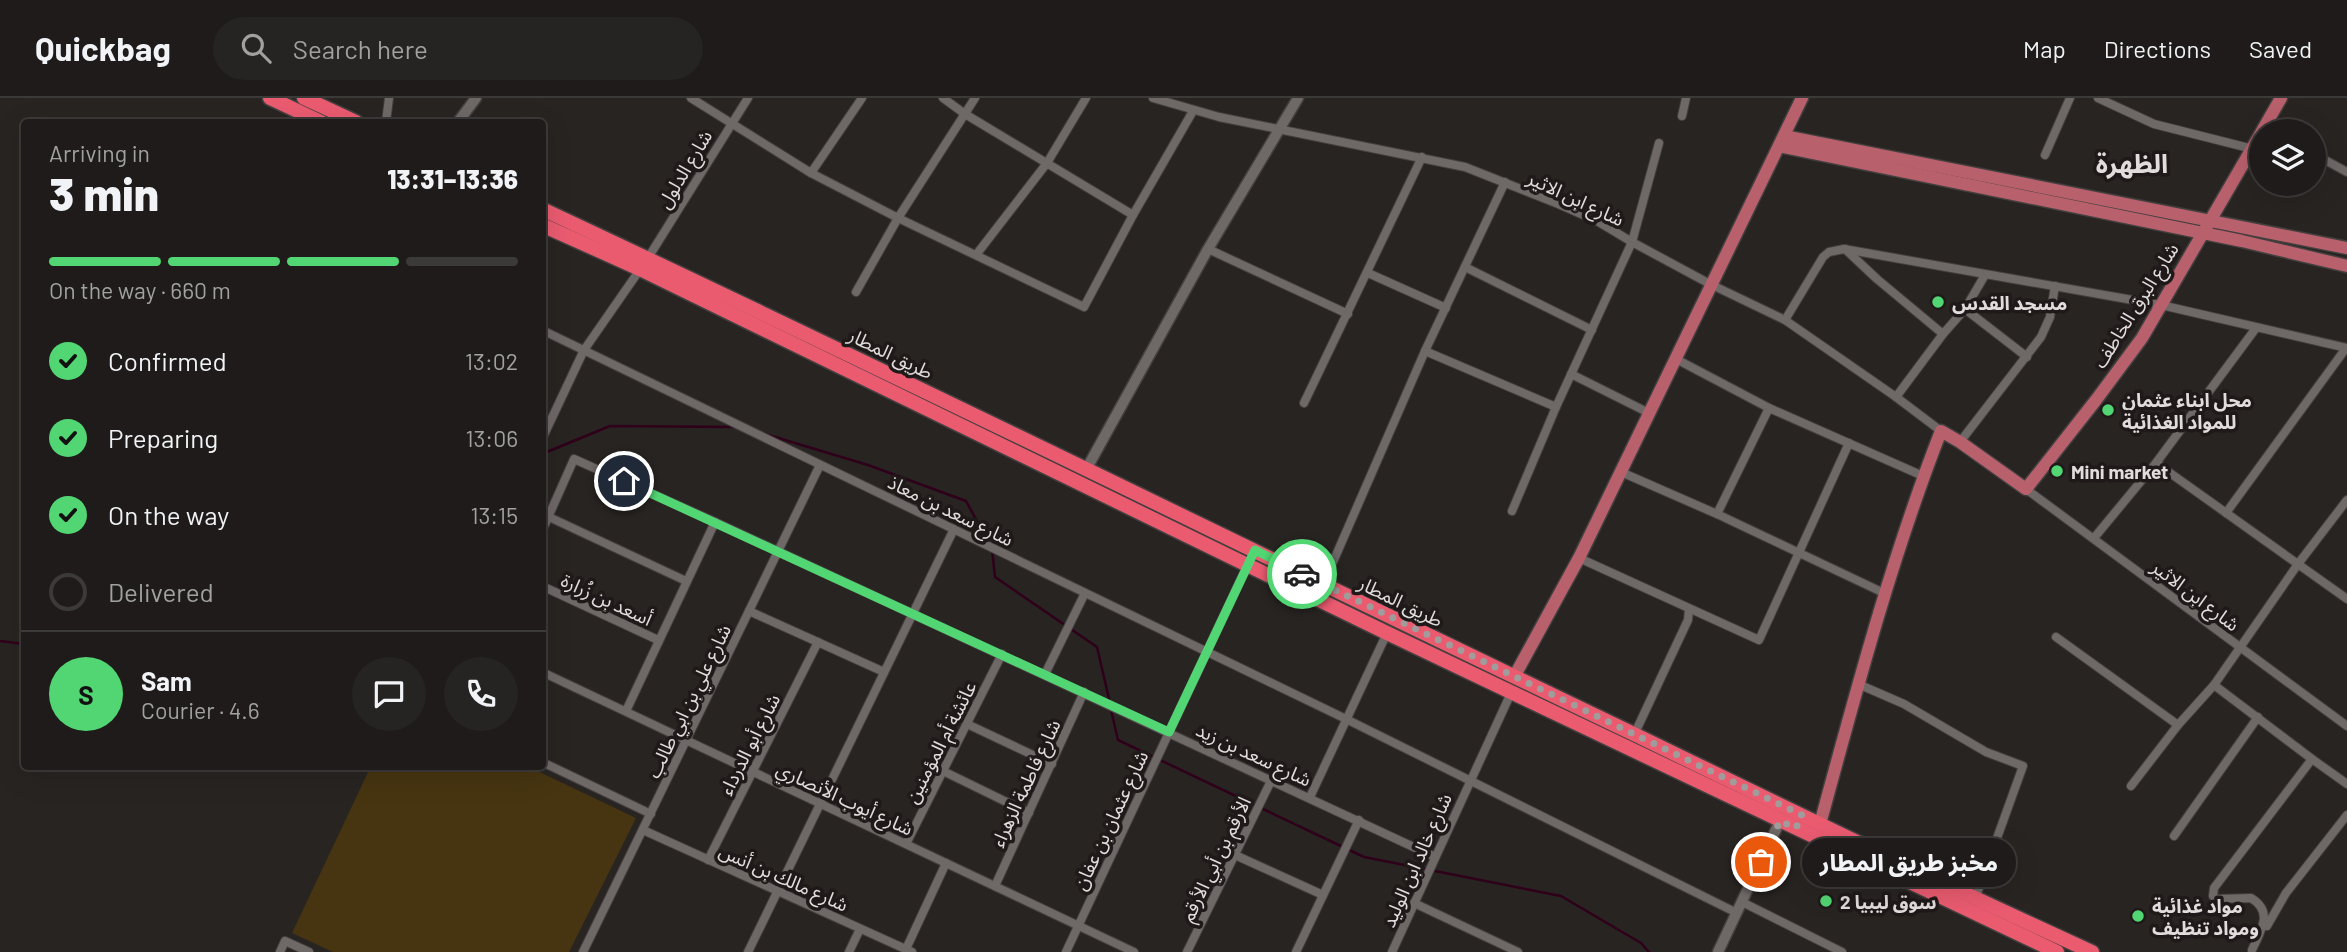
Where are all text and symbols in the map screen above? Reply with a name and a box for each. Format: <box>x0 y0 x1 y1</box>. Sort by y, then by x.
search box <box>213 17 703 80</box>
text: Quickbag <box>35 28 171 68</box>
icon: search <box>237 29 275 67</box>
text: Search here <box>293 33 428 64</box>
text: Map <box>2023 34 2066 63</box>
text: Directions <box>2104 34 2211 63</box>
text: Saved <box>2249 34 2312 63</box>
map controls <box>2249 119 2326 196</box>
button: layers <box>2249 119 2326 196</box>
street label: شارع الدلول <box>652 126 719 214</box>
text: Arriving in <box>49 139 150 167</box>
district label: الظهرة <box>2096 147 2168 179</box>
text: 13:31–13:36 <box>387 163 518 194</box>
text: 3 min <box>49 165 159 220</box>
street label: شارع ابن الاثير <box>1522 165 1628 233</box>
street label: شارع البرق الخاطف <box>2087 238 2185 373</box>
text: On the way · 660 m <box>49 276 231 304</box>
place label: مسجد القدس <box>1952 291 2067 314</box>
marker: مسجد القدس <box>1930 294 1946 310</box>
street label: طريق المطار <box>844 322 937 384</box>
icon: check <box>49 342 87 380</box>
text: Confirmed <box>108 345 227 376</box>
text: 13:02 <box>465 347 518 375</box>
place label: محل ابناء عثمان للمواد الغذائية <box>2122 388 2252 433</box>
marker: محل ابناء عثمان للمواد الغذائية <box>2100 402 2116 418</box>
icon: check <box>49 419 87 457</box>
text: Preparing <box>108 422 218 453</box>
text: 13:06 <box>465 424 518 452</box>
pin <box>594 451 654 511</box>
place label: Mini market <box>2071 460 2168 483</box>
icon: home <box>605 462 643 500</box>
marker: Mini market <box>2049 463 2065 479</box>
street label: شارع سعد بن معاذ <box>883 470 1018 553</box>
icon: check <box>49 496 87 534</box>
text: On the way <box>108 499 229 530</box>
text: 13:15 <box>470 501 518 529</box>
courier <box>1267 539 1337 609</box>
street label: شارع ابن الاثير <box>2145 554 2244 638</box>
icon: car <box>1283 555 1321 593</box>
street label: أسعد بن زُرارة <box>557 568 656 631</box>
street label: طريق المطار <box>1354 570 1447 632</box>
text: Delivered <box>108 576 214 607</box>
street label: شارع علي بن ابي طالب <box>641 620 739 784</box>
button: chat <box>352 657 426 731</box>
button: phone <box>444 657 518 731</box>
text: Sam <box>141 665 192 696</box>
street label: عائشة أم المؤمنين <box>899 677 984 809</box>
text: S <box>78 679 94 710</box>
street label: شارع أبو الدرداء <box>714 690 787 800</box>
text: Courier · 4.6 <box>141 696 260 724</box>
street label: شارع فاطمة الزهراء <box>985 715 1067 852</box>
street label: شارع سعد بن زيد <box>1191 717 1315 793</box>
street label: شارع عثمان بن عفان <box>1068 747 1155 895</box>
street label: شارع أيوب الأنصاري <box>771 756 917 844</box>
street label: شارع خالد ابن الوليد <box>1376 789 1459 932</box>
street label: الأرقم بن أبي الأرقم <box>1175 793 1259 927</box>
pin <box>1731 832 1791 892</box>
street label: شارع مالك بن أنس <box>715 838 852 919</box>
callout: مخبز طريق المطار <box>1803 838 2016 886</box>
icon: bag <box>1742 843 1780 881</box>
text: مخبز طريق المطار <box>1820 848 1998 876</box>
place label: سوق ليبيا 2 <box>1840 890 1937 913</box>
marker: سوق ليبيا 2 <box>1818 893 1834 909</box>
place label: مواد غذائية ومواد تنظيف <box>2152 894 2259 939</box>
marker: مواد غذائية ومواد تنظيف <box>2130 908 2146 924</box>

